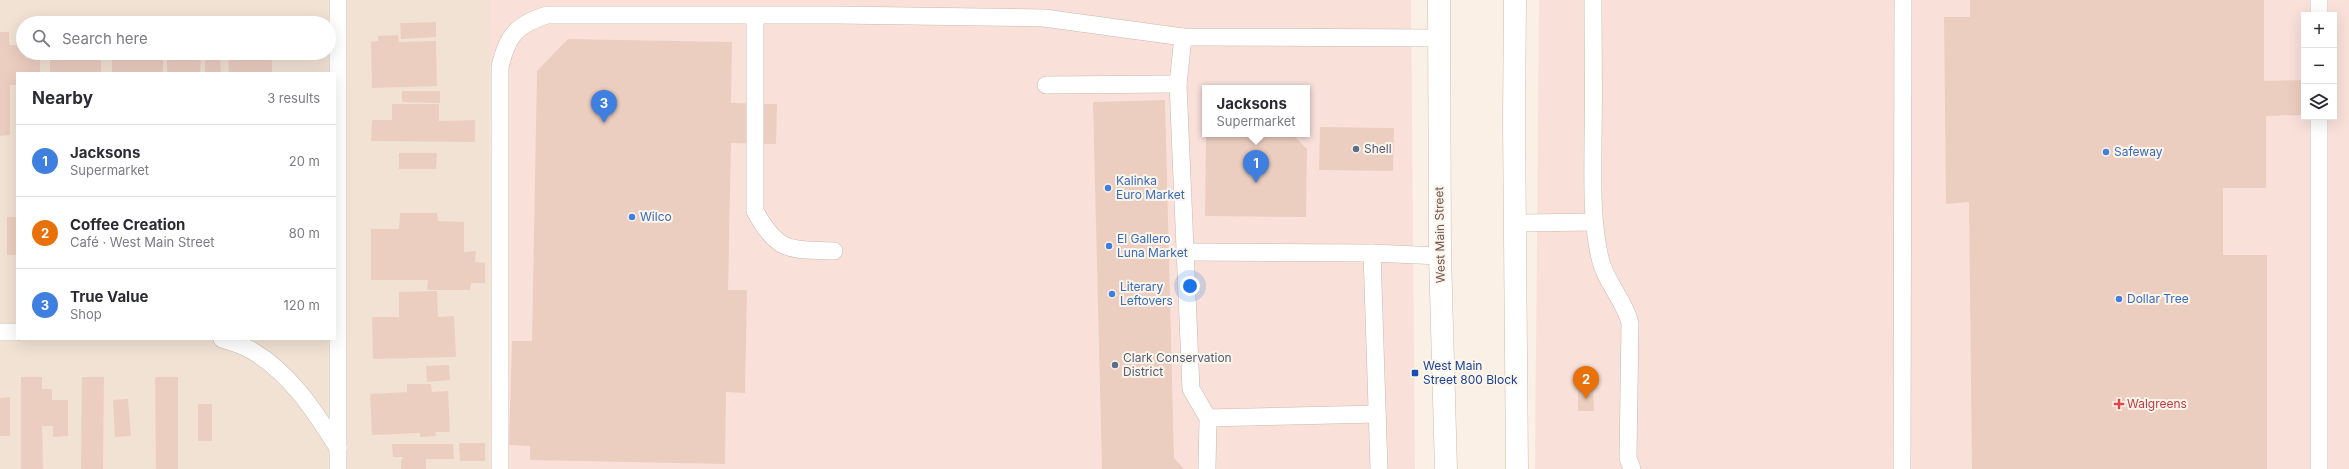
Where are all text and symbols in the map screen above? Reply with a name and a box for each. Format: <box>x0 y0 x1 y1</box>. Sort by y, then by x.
map controls <box>2301 12 2337 120</box>
button: + <box>2301 12 2337 48</box>
search box <box>16 16 336 60</box>
icon: search <box>30 27 52 49</box>
text: Search here <box>62 29 148 48</box>
button: − <box>2301 48 2337 84</box>
button: layers <box>2301 84 2337 120</box>
popup <box>1202 85 1310 137</box>
text: Nearby <box>32 88 93 108</box>
text: 3 results <box>267 90 320 106</box>
pin: 3 <box>591 90 617 123</box>
text: Jacksons <box>1216 94 1287 113</box>
text: Supermarket <box>1216 113 1296 129</box>
place label: Shell <box>1364 141 1392 156</box>
text: Jacksons <box>70 143 140 162</box>
marker: Shell <box>1351 144 1361 154</box>
place label: Safeway <box>2114 144 2163 159</box>
marker: Safeway <box>2101 147 2111 157</box>
pin: 1 <box>1243 150 1269 183</box>
text: 1 <box>42 153 48 169</box>
text: 20 m <box>289 153 320 169</box>
text: Supermarket <box>70 162 149 178</box>
place label: Kalinka Euro Market <box>1116 173 1185 202</box>
marker: Kalinka Euro Market <box>1103 183 1113 193</box>
street label: West Main Street <box>1431 186 1448 283</box>
place label: Wilco <box>640 209 672 224</box>
marker: Wilco <box>627 212 637 222</box>
text: Coffee Creation <box>70 215 185 234</box>
text: 2 <box>41 225 49 241</box>
text: 80 m <box>289 225 320 241</box>
place label: El Gallero Luna Market <box>1117 231 1188 260</box>
text: Café · West Main Street <box>70 234 215 250</box>
marker: El Gallero Luna Market <box>1104 241 1114 251</box>
your location <box>1180 276 1200 296</box>
place label: Literary Leftovers <box>1120 279 1173 308</box>
text: True Value <box>70 287 148 306</box>
marker: Literary Leftovers <box>1107 289 1117 299</box>
place label: Dollar Tree <box>2127 291 2189 306</box>
marker: Dollar Tree <box>2114 294 2124 304</box>
text: 3 <box>41 297 49 313</box>
text: 120 m <box>284 297 320 313</box>
text: Shop <box>70 306 102 322</box>
place label: Clark Conservation District <box>1123 350 1232 379</box>
place label: West Main Street 800 Block <box>1423 358 1518 387</box>
marker: Clark Conservation District <box>1110 360 1120 370</box>
pin: 2 <box>1573 366 1599 399</box>
marker: West Main Street 800 Block <box>1410 368 1420 378</box>
place label: Walgreens <box>2127 396 2187 411</box>
marker: Walgreens <box>2114 399 2124 409</box>

